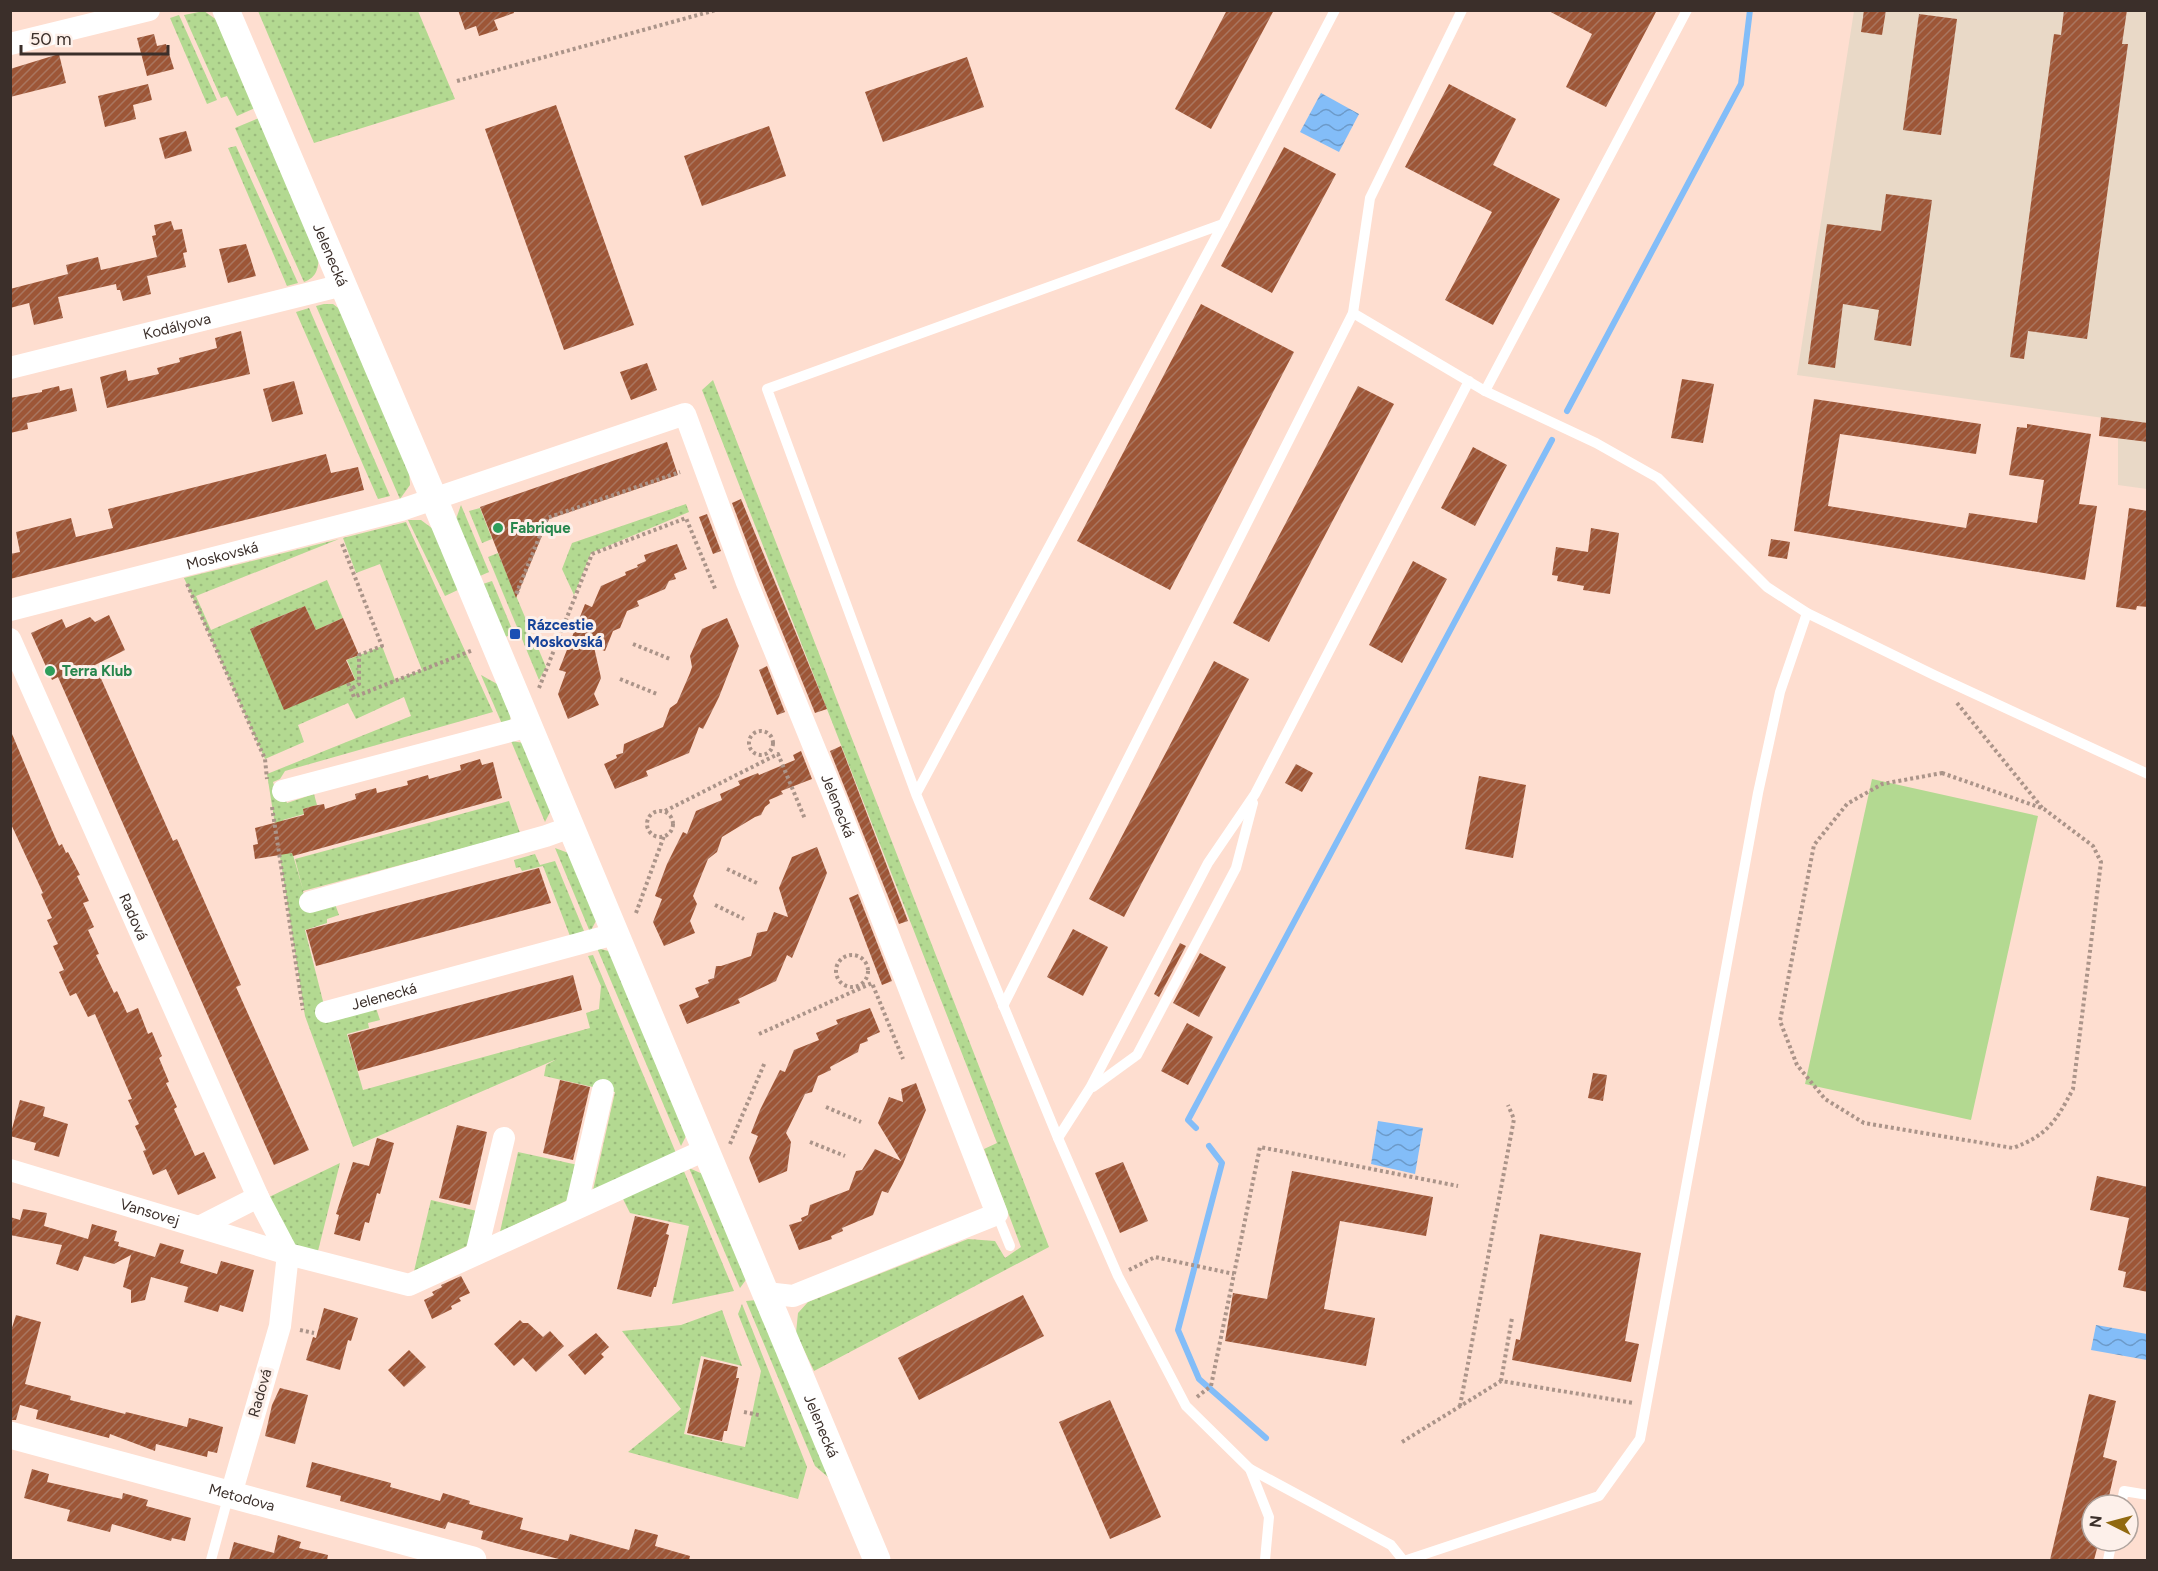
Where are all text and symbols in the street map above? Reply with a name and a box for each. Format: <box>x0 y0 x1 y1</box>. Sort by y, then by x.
scale bar <box>21 18 168 56</box>
text: 50 m <box>30 28 72 50</box>
street label: Jelenecká <box>309 220 351 289</box>
street label: Kodályova <box>141 309 213 343</box>
place label: Fabrique <box>510 519 571 537</box>
marker: Fabrique <box>491 521 505 535</box>
street label: Moskovská <box>184 538 260 574</box>
place label: Rázcestie Moskovská <box>527 616 603 651</box>
marker: Rázcestie Moskovská <box>508 627 522 641</box>
place label: Terra Klub <box>62 662 132 680</box>
marker: Terra Klub <box>43 664 57 678</box>
street label: Jelenecká <box>817 771 858 840</box>
street label: Radová <box>115 890 152 943</box>
street label: Jelenecká <box>349 979 419 1014</box>
street label: Vansovej <box>118 1195 182 1230</box>
street label: Radová <box>245 1367 275 1419</box>
street label: Jelenecká <box>800 1392 842 1460</box>
street label: Metodova <box>207 1480 277 1515</box>
north arrow <box>2080 1493 2140 1553</box>
text: N <box>2085 1514 2106 1529</box>

